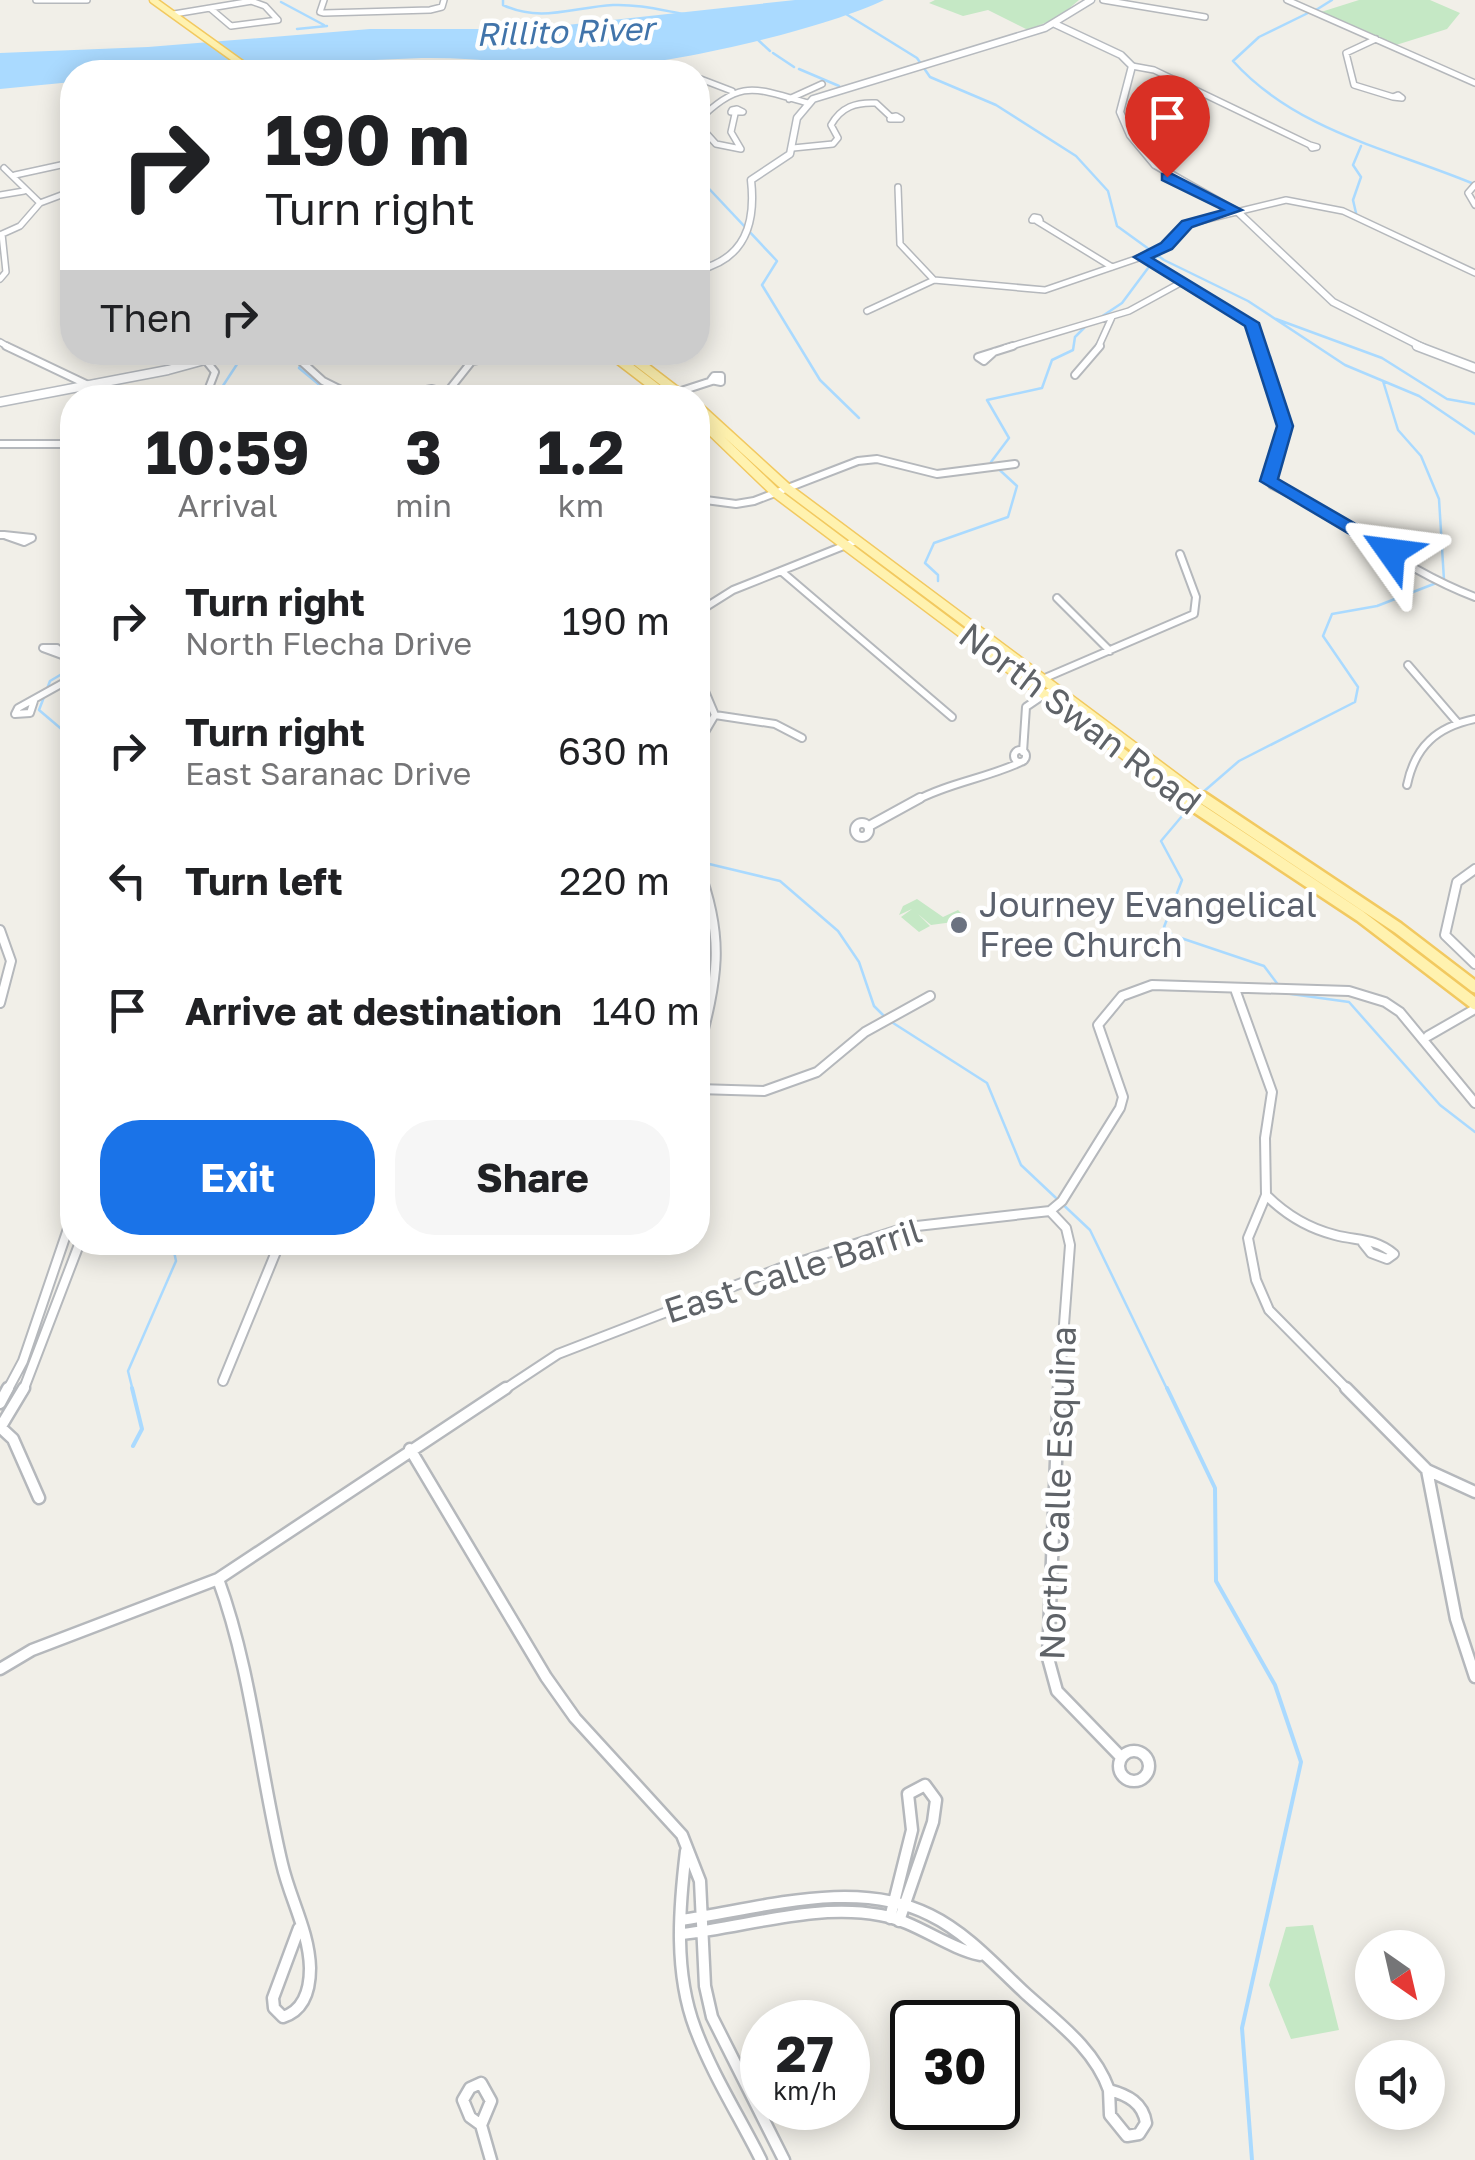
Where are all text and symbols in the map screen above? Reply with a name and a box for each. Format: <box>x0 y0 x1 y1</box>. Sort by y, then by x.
water label: Rillito River <box>475 9 659 53</box>
pin <box>1125 75 1210 178</box>
icon: arrive <box>1140 90 1195 145</box>
text: 190 m <box>265 96 470 180</box>
icon: right <box>100 100 230 230</box>
text: Turn right <box>265 181 475 235</box>
icon: right <box>212 290 267 345</box>
text: Then <box>100 295 192 340</box>
text: 10:59 <box>146 415 310 487</box>
text: 3 <box>405 415 442 487</box>
text: 1.2 <box>538 415 624 487</box>
text: Arrival <box>177 486 278 524</box>
text: min <box>395 486 452 524</box>
text: km <box>558 486 604 524</box>
position arrow <box>1339 500 1443 604</box>
text: Turn right <box>185 579 365 624</box>
icon: right <box>100 593 155 648</box>
text: 190 m <box>562 598 670 643</box>
street label: North Swan Road <box>951 614 1210 823</box>
text: North Flecha Drive <box>185 624 472 662</box>
text: Turn right <box>185 709 365 754</box>
icon: right <box>100 723 155 778</box>
text: 630 m <box>558 728 670 773</box>
text: East Saranac Drive <box>185 754 471 792</box>
icon: left <box>100 853 155 908</box>
text: Turn left <box>185 858 343 903</box>
text: 220 m <box>559 858 670 903</box>
place label: Journey Evangelical Free Church <box>979 883 1317 965</box>
marker: Journey Evangelical Free Church <box>948 914 970 936</box>
icon: arrive <box>100 983 155 1038</box>
text: Arrive at destination <box>185 988 562 1033</box>
text: 140 m <box>592 988 700 1033</box>
button: Exit <box>100 1120 375 1235</box>
button: Share <box>395 1120 670 1235</box>
street label: East Calle Barril <box>659 1209 927 1331</box>
street label: North Calle Esquina <box>1030 1325 1084 1661</box>
north arrow <box>1355 1930 1445 2020</box>
map controls <box>1355 1930 1445 2130</box>
speed limit sign: 30 <box>890 2000 1020 2130</box>
text: 27 <box>776 2023 834 2083</box>
button: sound <box>1355 2040 1445 2130</box>
text: km/h <box>773 2075 837 2106</box>

